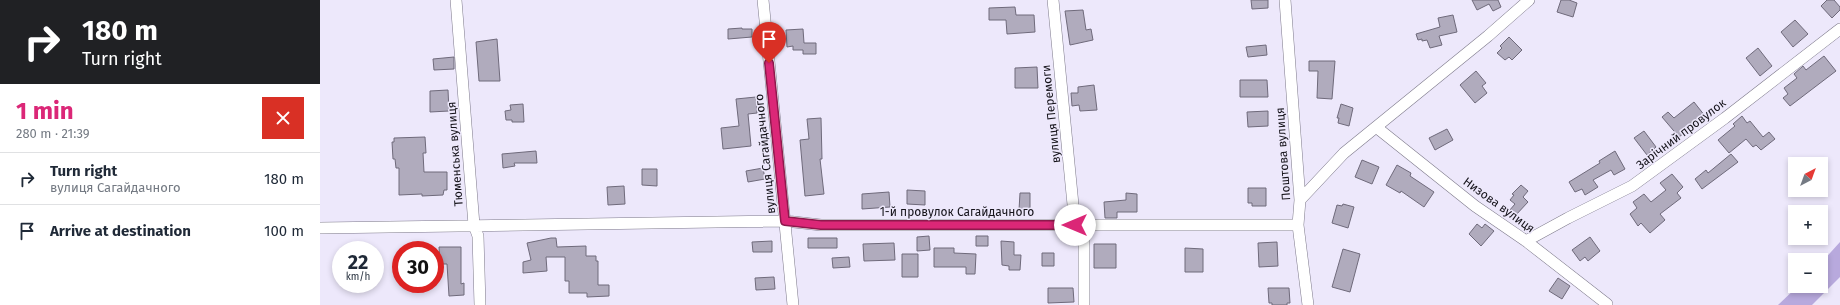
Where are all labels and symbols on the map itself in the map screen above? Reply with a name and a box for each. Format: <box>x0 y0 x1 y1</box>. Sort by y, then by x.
pin <box>752 22 786 63</box>
street label: вулиця Перемоги <box>1039 64 1063 164</box>
street label: вулиця Сагайдачного <box>752 93 778 215</box>
street label: Зарічний провулок <box>1634 95 1729 172</box>
street label: Тюменська вулиця <box>444 101 466 207</box>
street label: Поштова вулиця <box>1273 107 1293 201</box>
north arrow <box>1788 157 1828 197</box>
street label: Низова вулиця <box>1461 174 1537 236</box>
position arrow <box>1054 204 1096 246</box>
street label: 1-й провулок Сагайдачного <box>880 205 1034 219</box>
speed limit sign: 30 <box>392 241 444 293</box>

